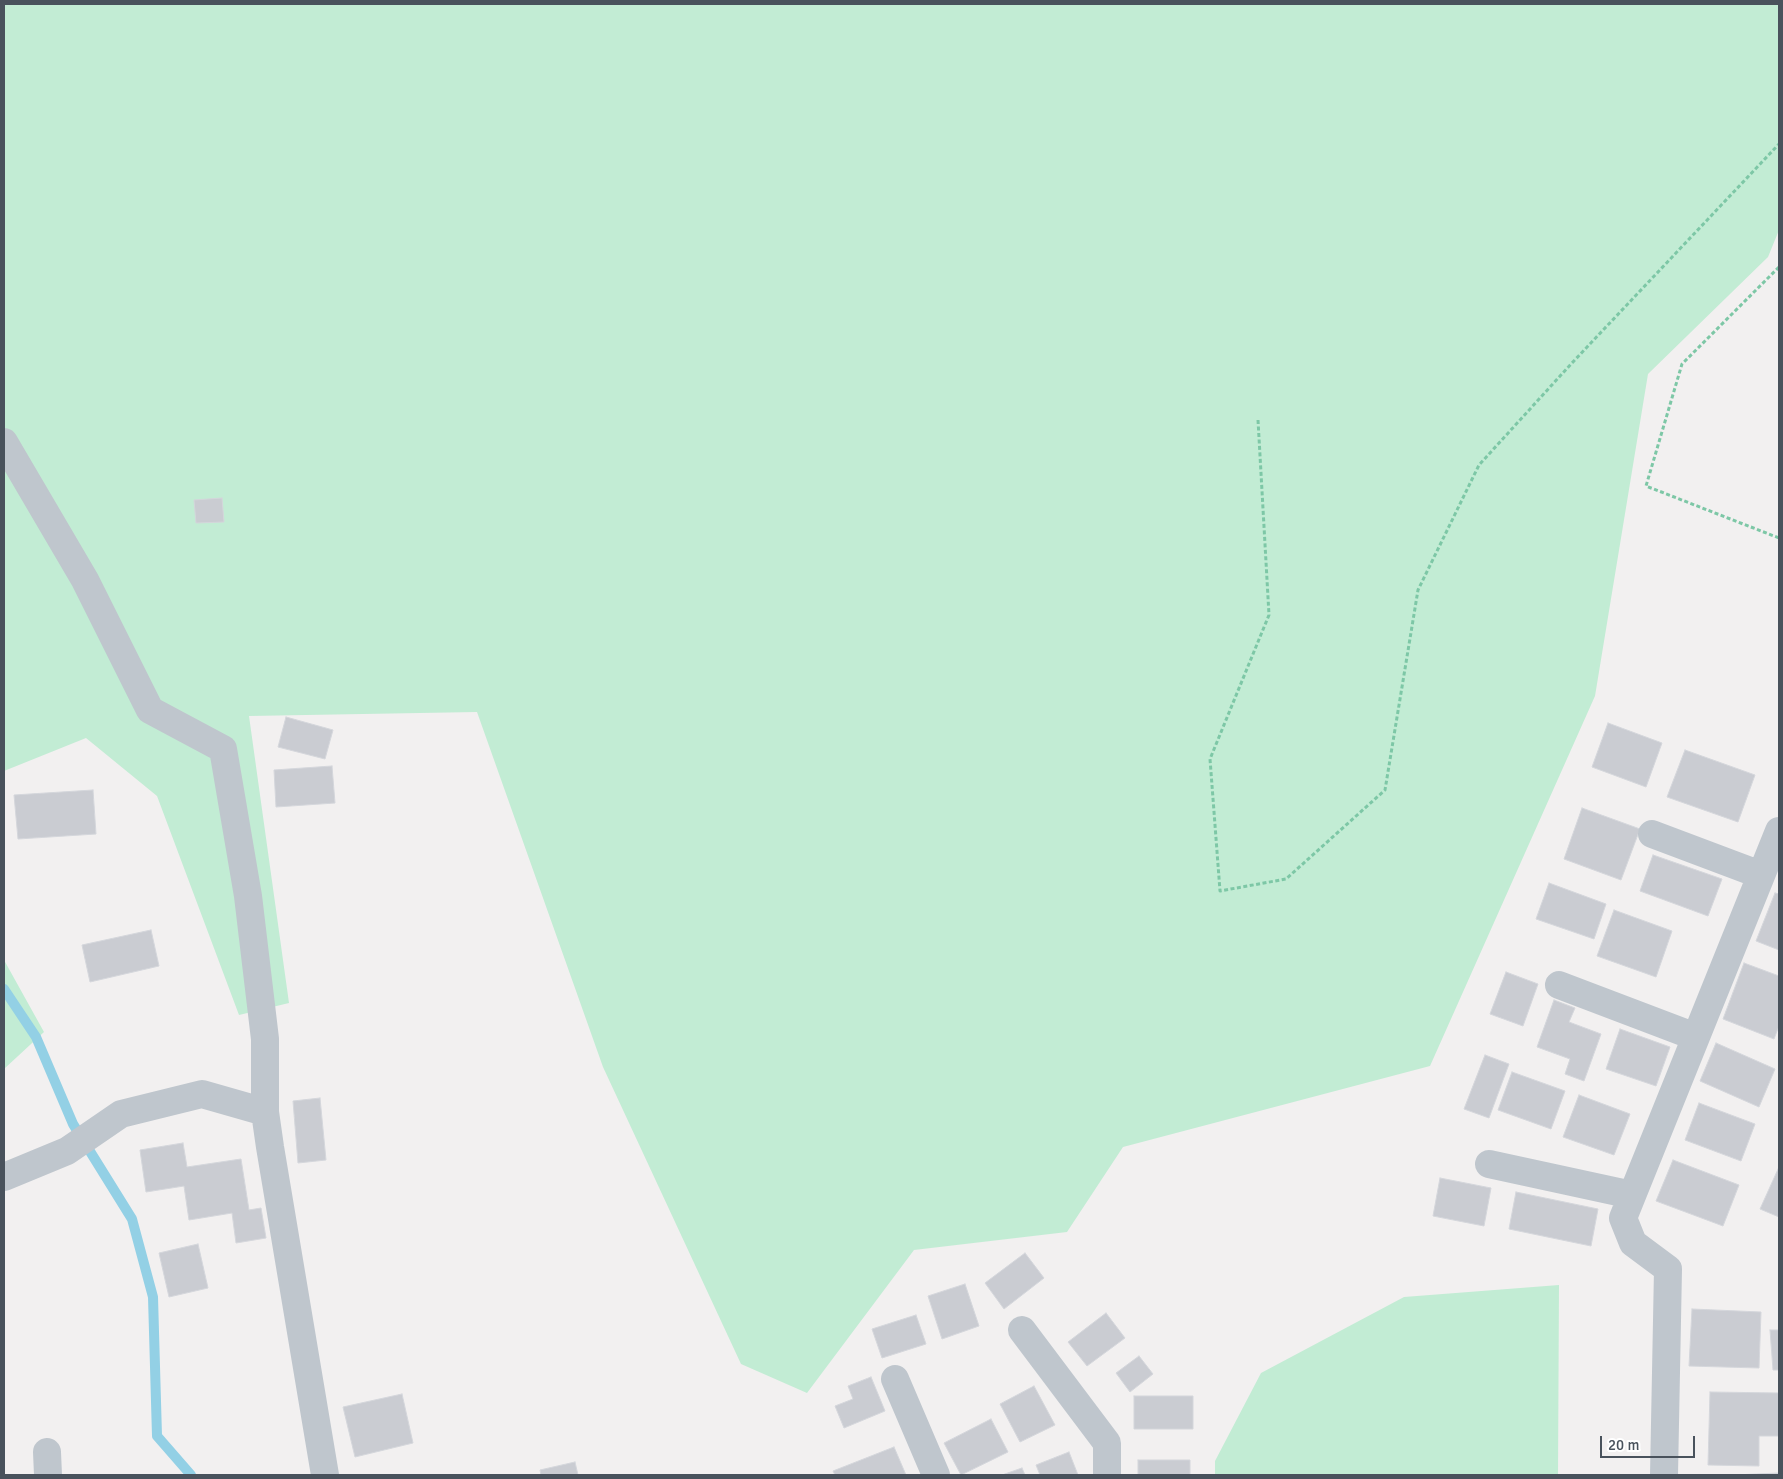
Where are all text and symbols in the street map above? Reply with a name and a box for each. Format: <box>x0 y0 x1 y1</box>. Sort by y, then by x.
scale bar <box>1603 1426 1698 1458</box>
text: 20 m <box>1608 1436 1639 1454</box>

